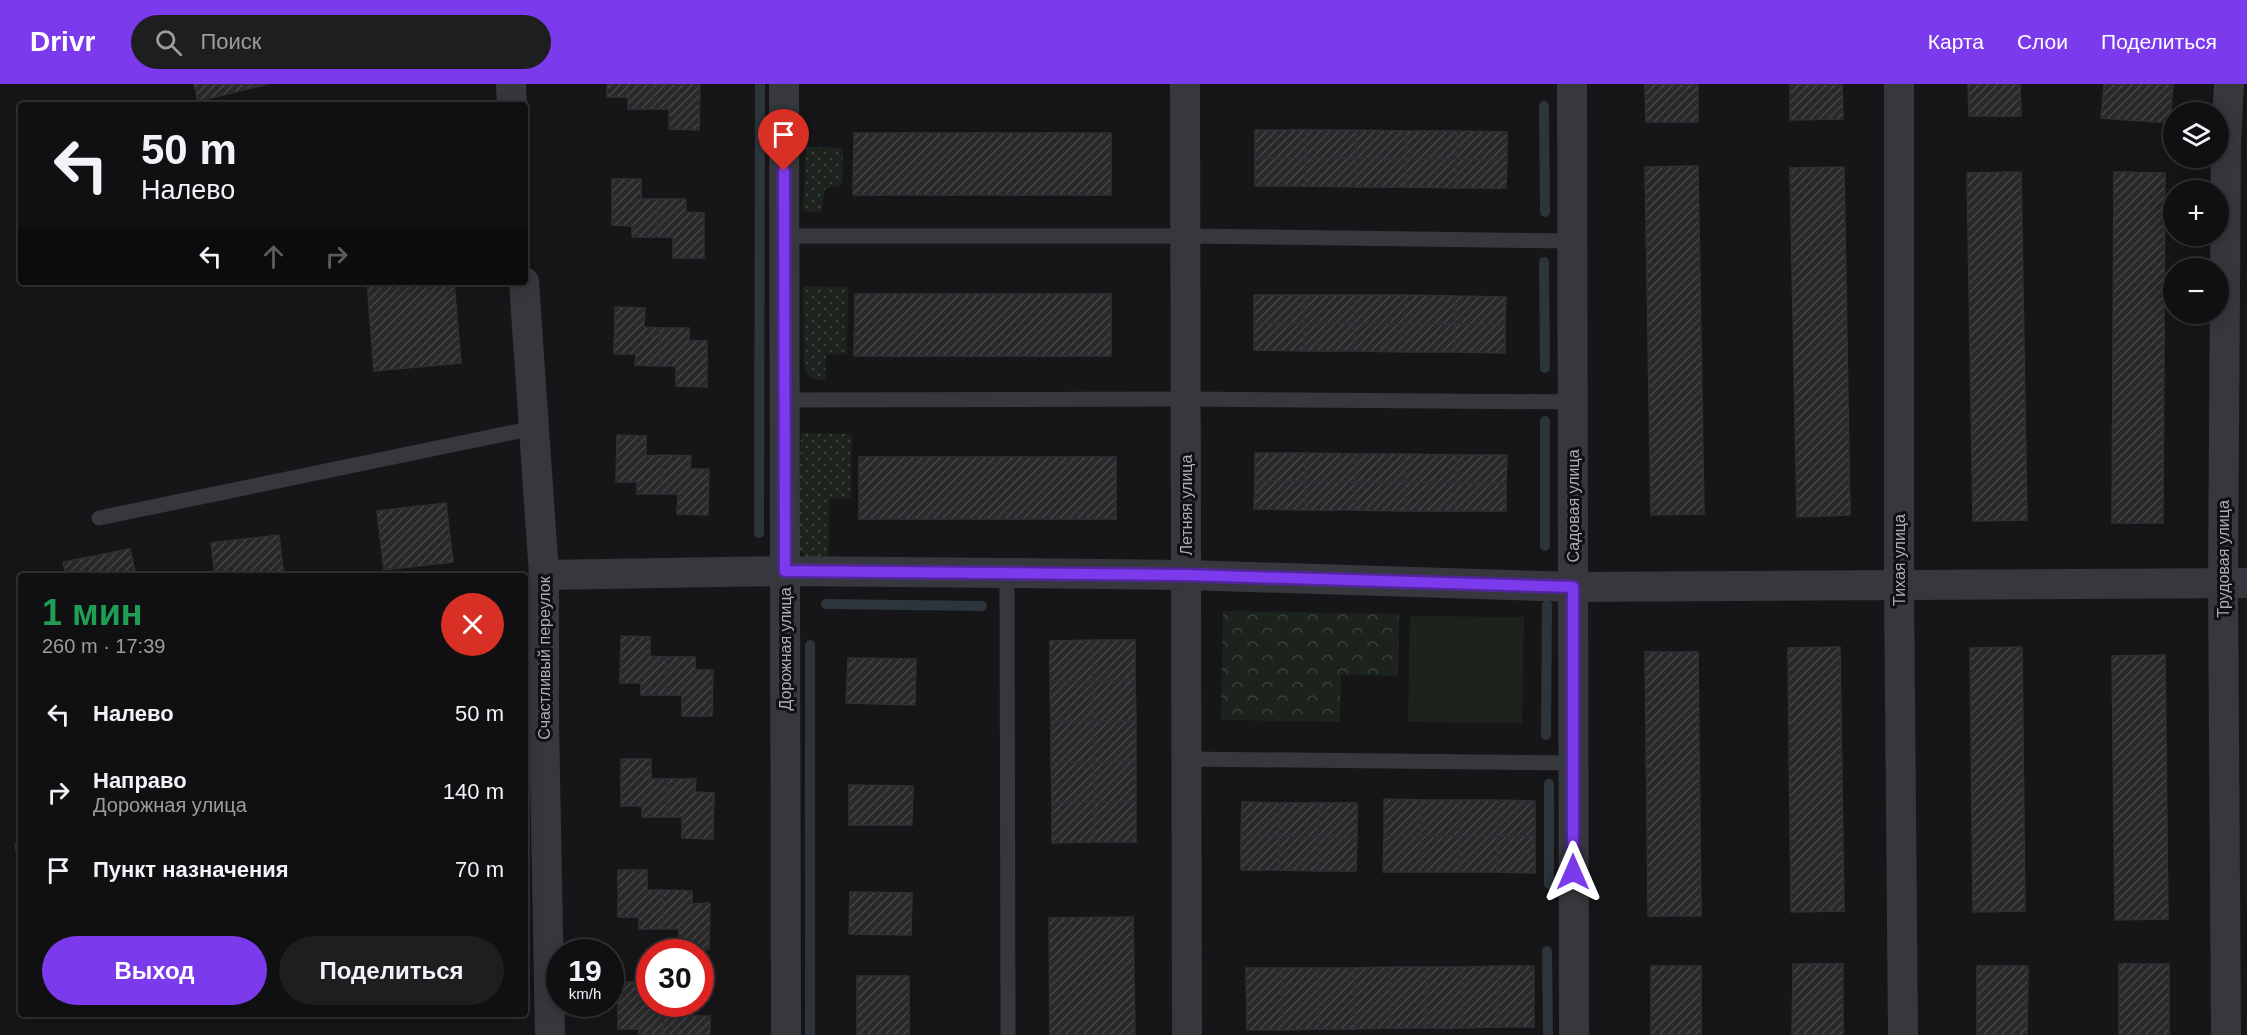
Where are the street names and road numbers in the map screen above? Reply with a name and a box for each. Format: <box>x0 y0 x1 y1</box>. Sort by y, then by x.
street label: Садовая улица <box>1565 449 1582 563</box>
street label: Летняя улица <box>1178 455 1195 555</box>
street label: Трудовая улица <box>2215 500 2232 618</box>
street label: Тихая улица <box>1891 514 1908 606</box>
street label: Счастливый переулок <box>536 575 553 740</box>
street label: Дорожная улица <box>777 587 794 711</box>

